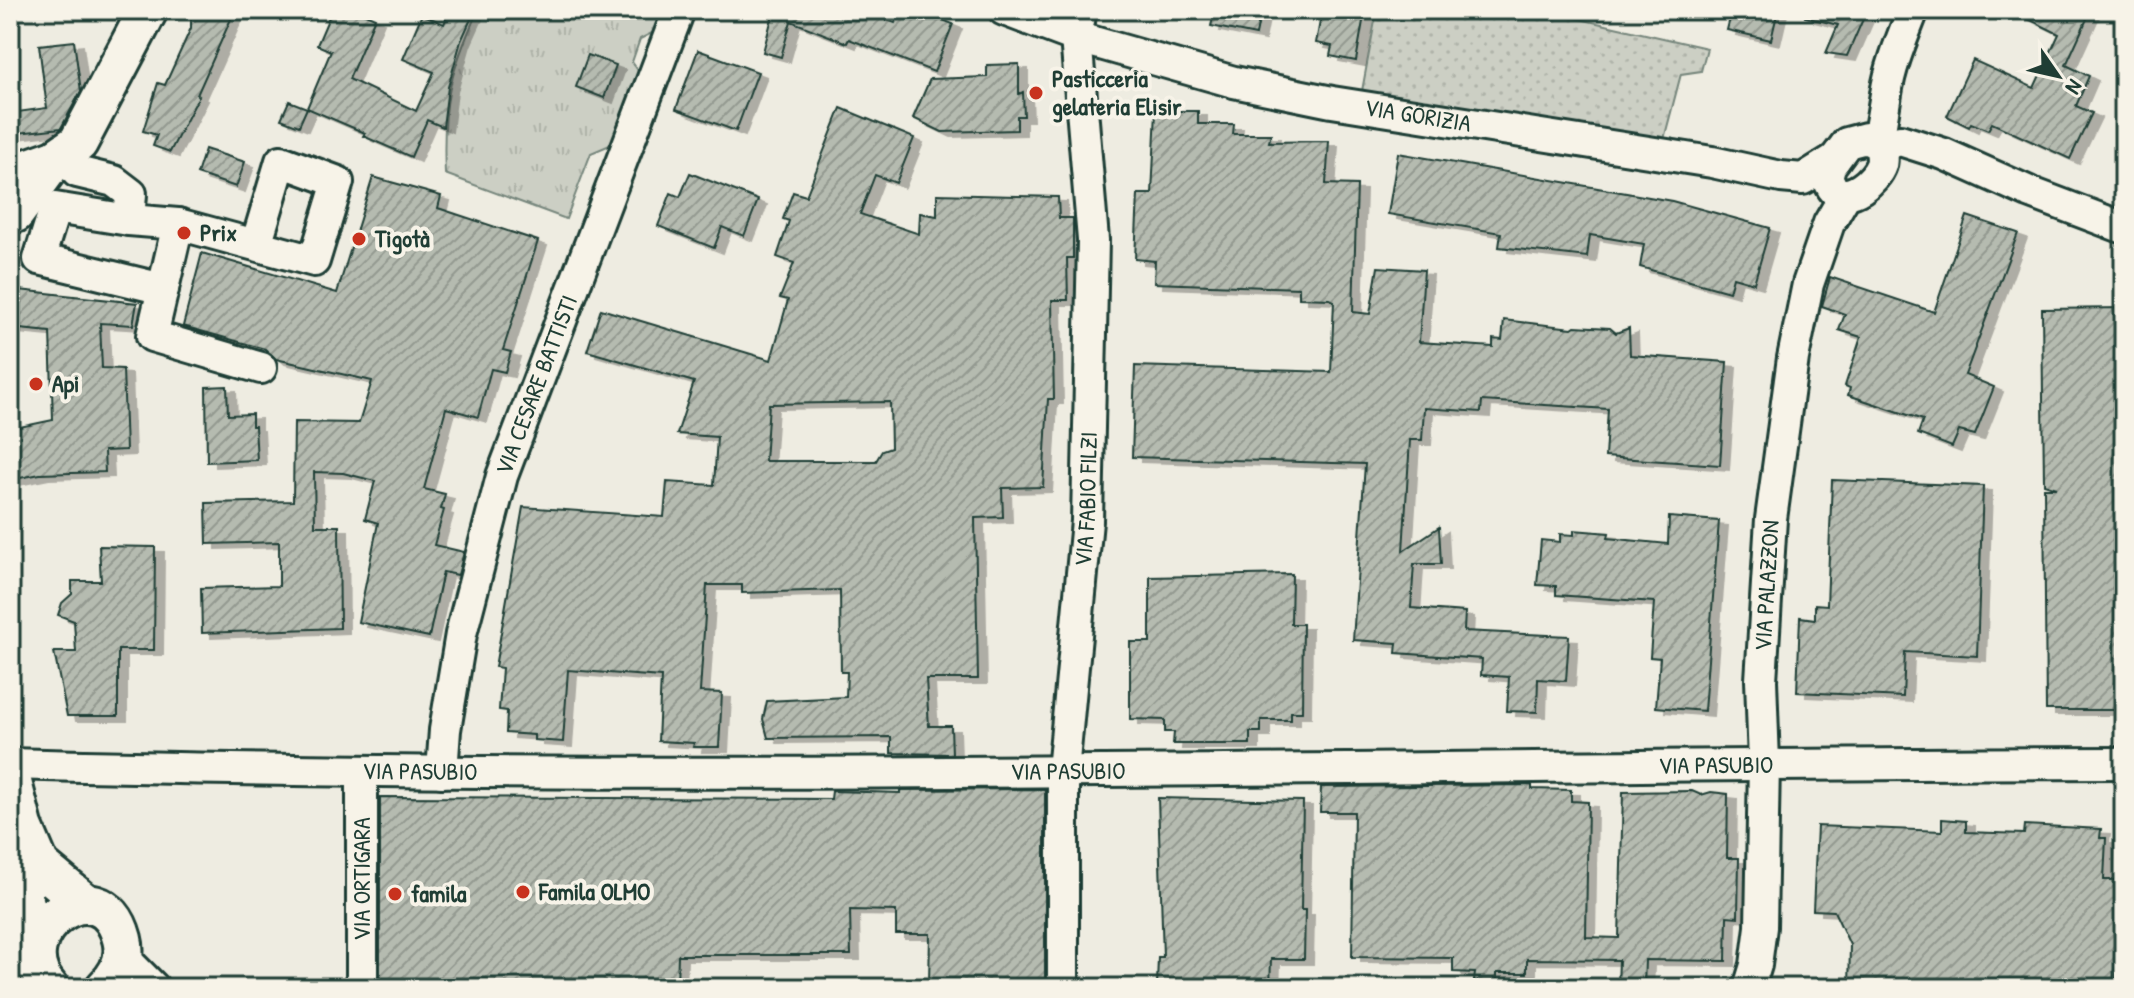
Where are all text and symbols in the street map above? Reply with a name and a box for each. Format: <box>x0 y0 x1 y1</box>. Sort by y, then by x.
north arrow <box>2018 36 2098 116</box>
place label: Pasticceria gelateria Elisir <box>1052 62 1182 123</box>
text: N <box>2059 74 2090 101</box>
marker: Pasticceria gelateria Elisir <box>1027 84 1045 102</box>
street label: VIA GORIZIA <box>1362 90 1474 139</box>
place label: Prix <box>200 216 237 248</box>
place label: Tigotà <box>374 222 430 255</box>
marker: Prix <box>175 224 193 242</box>
marker: Tigotà <box>350 230 368 248</box>
street label: VIA CESARE BATTISTI <box>487 290 584 479</box>
place label: Api <box>52 367 79 400</box>
marker: Api <box>27 375 45 393</box>
street label: VIA FABIO FILZI <box>1066 431 1104 568</box>
street label: VIA PALAZZON <box>1746 519 1786 652</box>
street label: VIA PASUBIO <box>1658 748 1774 781</box>
street label: VIA PASUBIO <box>362 754 478 787</box>
street label: VIA PASUBIO <box>1010 754 1126 787</box>
street label: VIA ORTIGARA <box>345 817 377 941</box>
place label: Famila OLMO <box>538 875 650 907</box>
place label: famila <box>411 877 467 909</box>
marker: Famila OLMO <box>514 883 532 901</box>
marker: famila <box>386 885 404 903</box>

